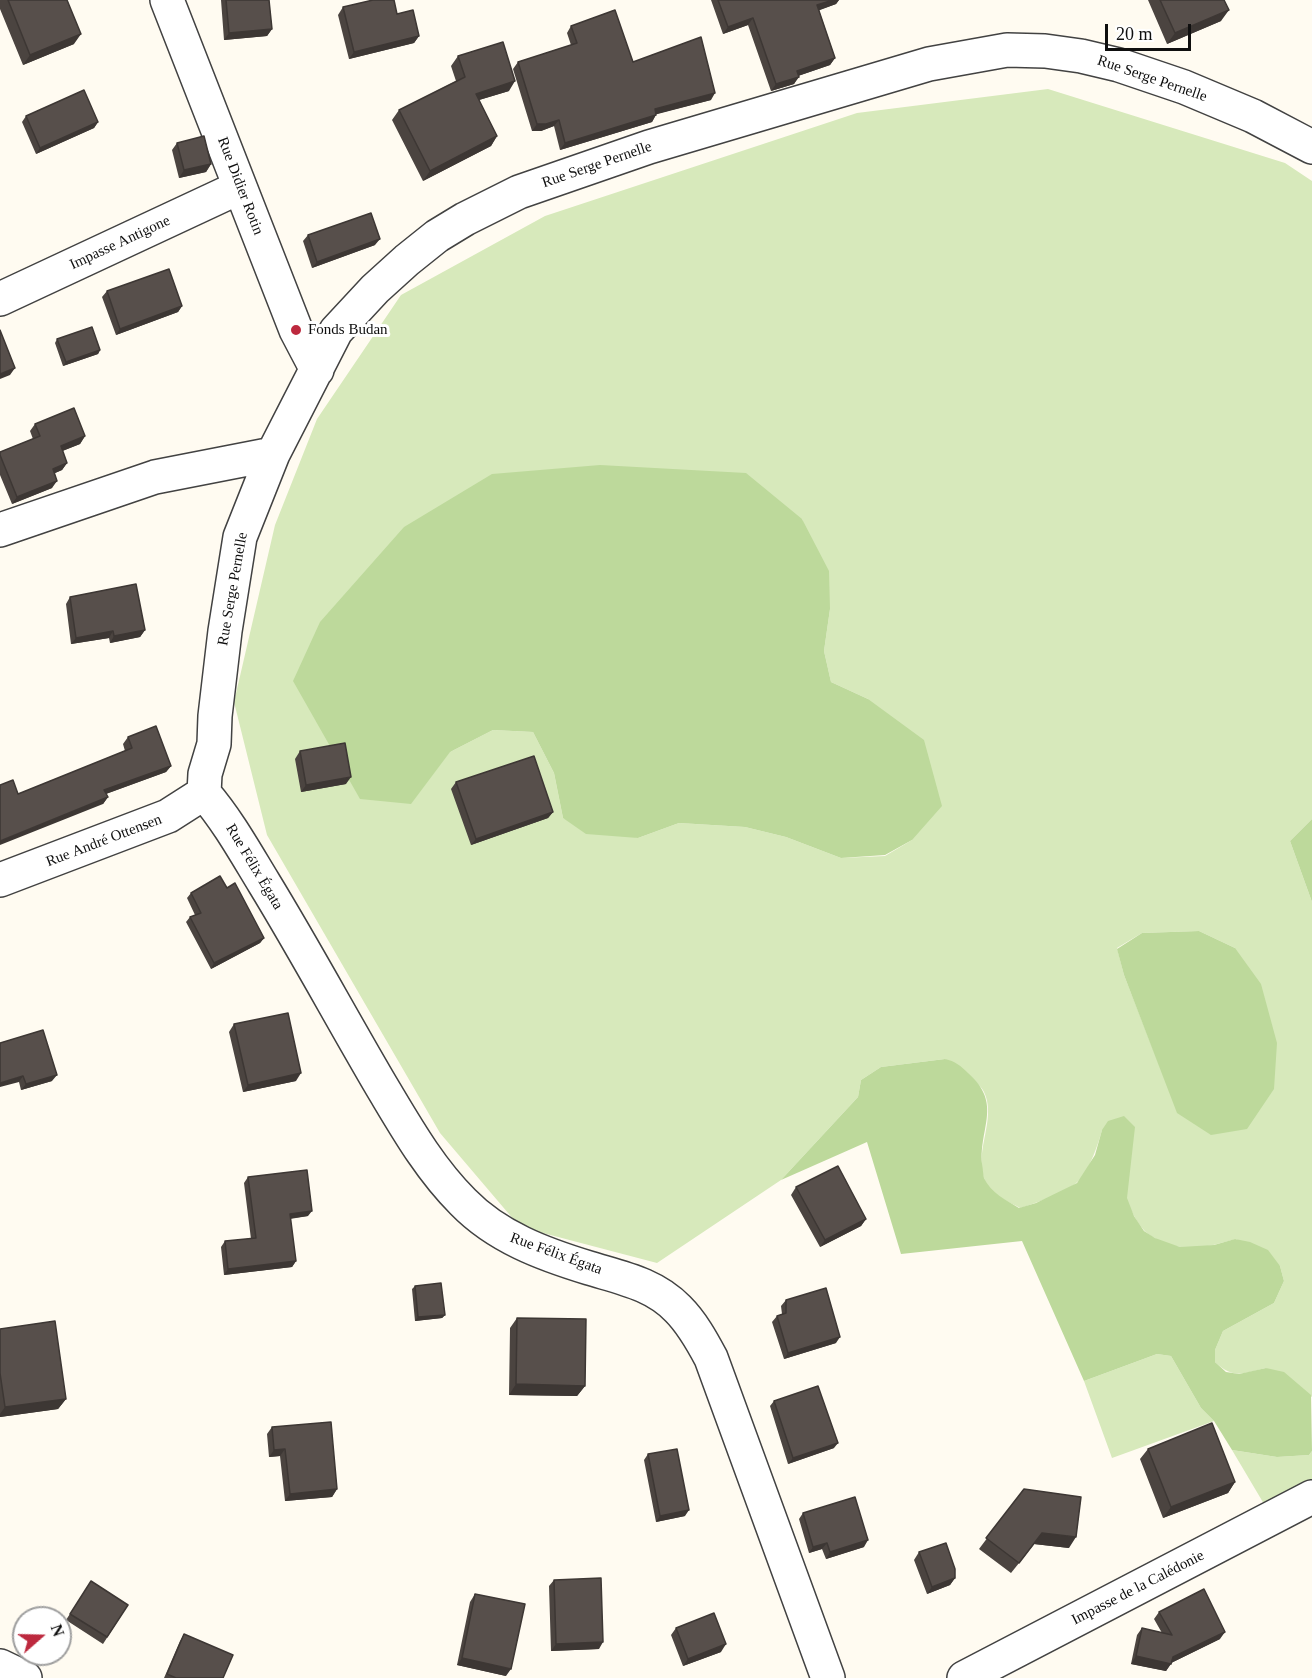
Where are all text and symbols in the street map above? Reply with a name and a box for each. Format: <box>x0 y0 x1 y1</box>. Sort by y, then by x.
scale bar <box>1108 12 1194 50</box>
text: 20 m <box>1116 24 1153 44</box>
street label: Rue Serge Pernelle <box>1095 52 1209 106</box>
street label: Rue Didier Rotin <box>213 135 267 237</box>
street label: Rue Serge Pernelle <box>540 138 654 192</box>
street label: Impasse Antigone <box>67 212 173 274</box>
place label: Fonds Budan <box>308 321 388 339</box>
marker: Fonds Budan <box>289 323 303 337</box>
street label: Rue Serge Pernelle <box>214 531 252 647</box>
street label: Rue André Ottensen <box>44 811 164 871</box>
street label: Rue Félix Égata <box>221 821 287 913</box>
street label: Rue Félix Égata <box>508 1229 604 1279</box>
street label: Impasse de la Calédonie <box>1069 1547 1207 1629</box>
north arrow <box>12 1606 72 1666</box>
text: N <box>48 1622 67 1639</box>

